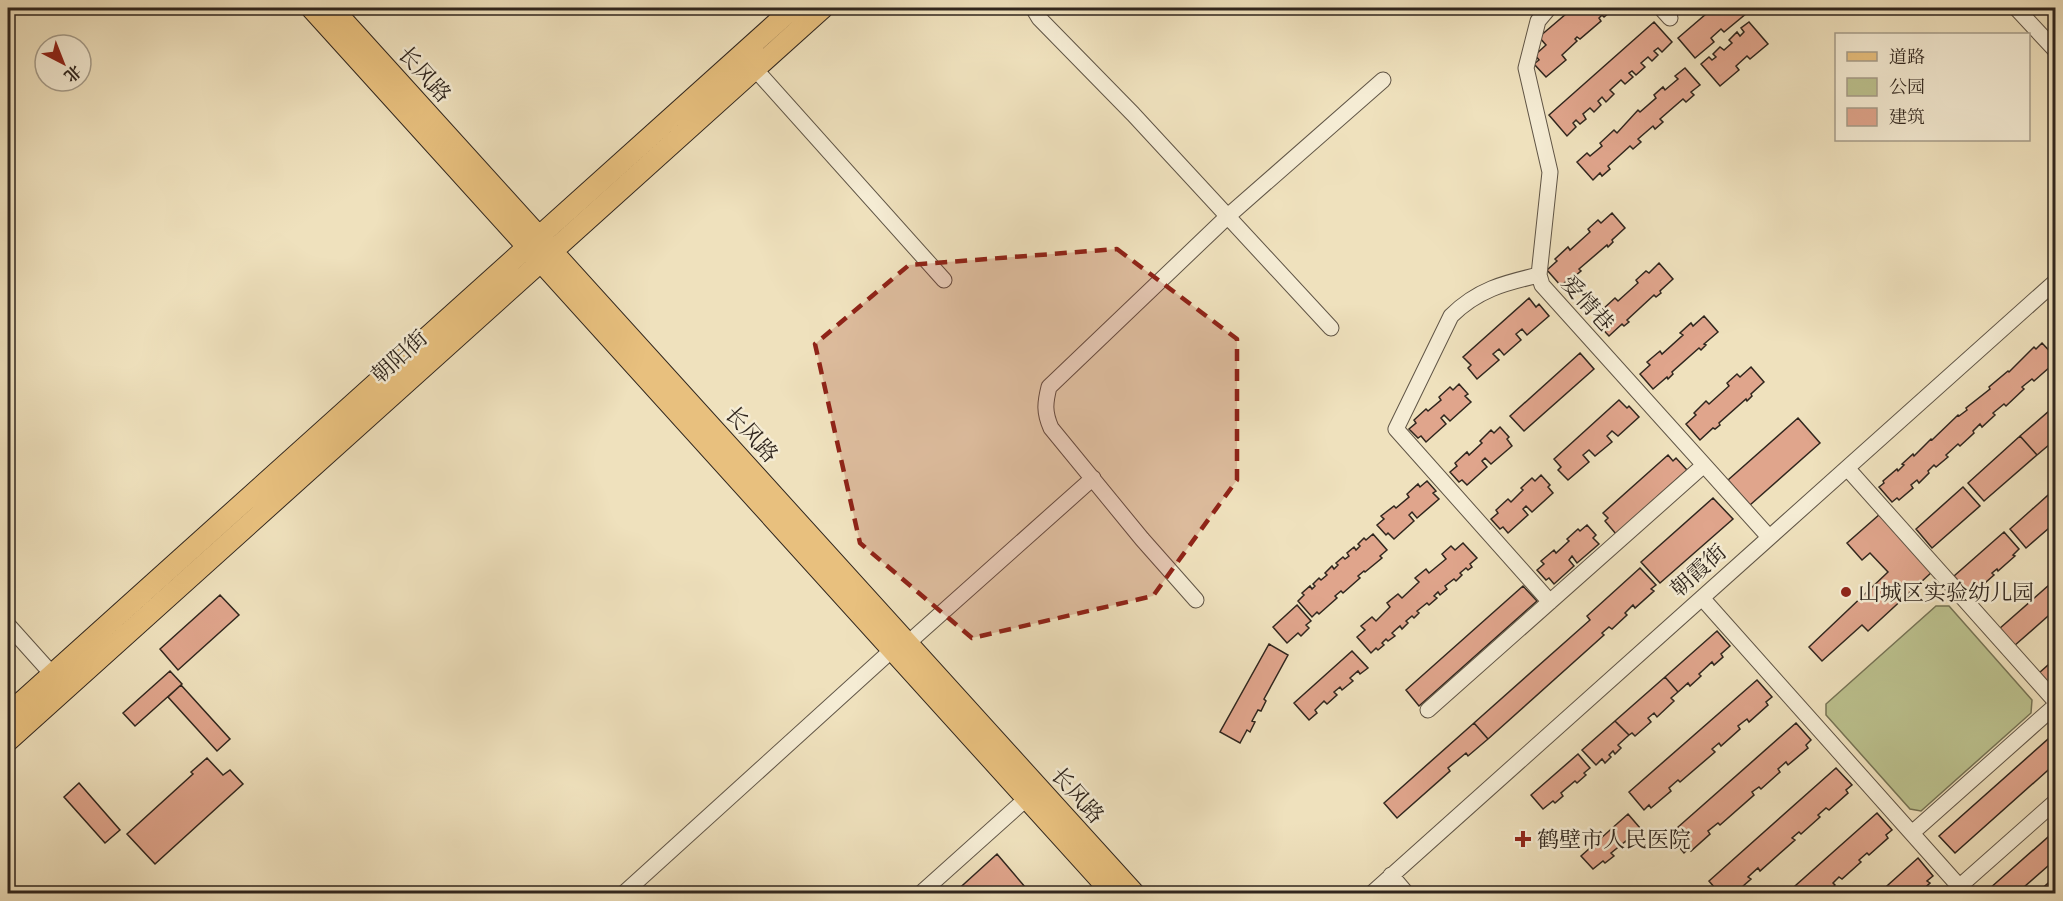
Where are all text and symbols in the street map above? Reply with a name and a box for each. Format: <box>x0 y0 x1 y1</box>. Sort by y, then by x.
north arrow <box>33 33 93 93</box>
legend <box>1835 33 2030 141</box>
street label: 长风路 <box>393 42 455 107</box>
text: 道路 <box>1889 47 1925 67</box>
text: 北 <box>60 61 84 85</box>
text: 公园 <box>1889 78 1925 97</box>
text: 建筑 <box>1889 107 1925 127</box>
street label: 爱情巷 <box>1556 271 1618 336</box>
street label: 朝阳街 <box>367 326 432 388</box>
street label: 长风路 <box>720 402 782 467</box>
street label: 朝霞街 <box>1666 540 1731 602</box>
place label: 山城区实验幼儿园 <box>1858 581 2034 605</box>
marker: 山城区实验幼儿园 <box>1839 585 1853 599</box>
street label: 长风路 <box>1046 763 1108 828</box>
place label: 鹤壁市人民医院 <box>1537 828 1691 852</box>
marker: 鹤壁市人民医院 <box>1514 830 1532 848</box>

